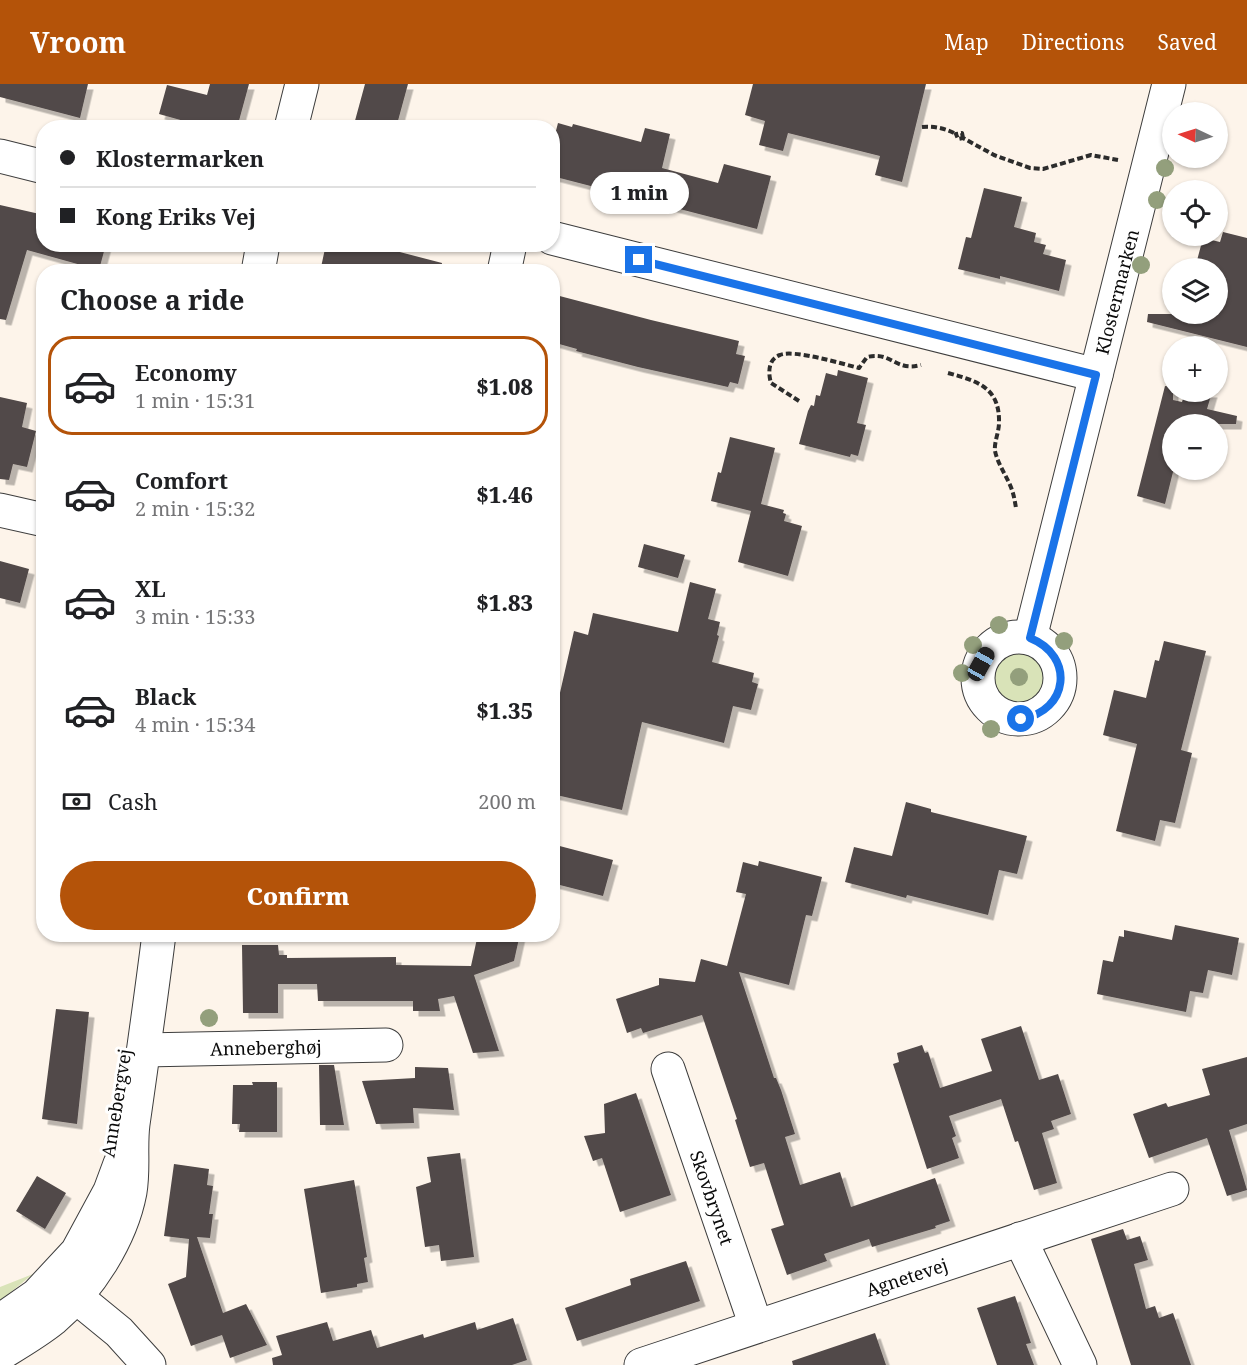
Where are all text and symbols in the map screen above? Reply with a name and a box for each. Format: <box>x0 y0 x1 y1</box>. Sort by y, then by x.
text: Vroom <box>30 23 126 61</box>
text: Map <box>944 28 989 56</box>
text: Directions <box>1022 28 1124 56</box>
text: Saved <box>1157 28 1217 56</box>
north arrow <box>1162 102 1228 168</box>
map controls <box>1162 102 1228 480</box>
text: Klostermarken <box>96 143 264 173</box>
callout: 1 min <box>590 173 688 215</box>
text: 1 min <box>611 179 668 206</box>
button: locate <box>1162 180 1228 246</box>
text: Kong Eriks Vej <box>96 201 256 231</box>
street label: Klostermarken <box>1090 226 1144 357</box>
route end <box>625 246 652 273</box>
button: layers <box>1162 258 1228 324</box>
text: Choose a ride <box>60 281 245 318</box>
button: + <box>1162 336 1228 402</box>
text: Economy <box>135 357 237 387</box>
icon: car <box>63 359 117 413</box>
text: $1.08 <box>476 371 533 401</box>
text: 1 min · 15:31 <box>135 387 255 414</box>
button: − <box>1162 414 1228 480</box>
text: Comfort <box>135 465 228 495</box>
icon: car <box>63 467 117 521</box>
text: $1.46 <box>476 479 533 509</box>
text: 2 min · 15:32 <box>135 495 255 522</box>
text: XL <box>135 573 166 603</box>
icon: car <box>63 575 117 629</box>
text: $1.83 <box>476 587 533 617</box>
text: 3 min · 15:33 <box>135 603 255 630</box>
car <box>964 644 998 684</box>
text: Black <box>135 681 196 711</box>
icon: car <box>63 683 117 737</box>
text: $1.35 <box>476 695 533 725</box>
route start <box>1007 705 1034 732</box>
text: 4 min · 15:34 <box>135 711 255 738</box>
icon: cash <box>60 785 93 818</box>
text: Cash <box>108 786 158 816</box>
text: 200 m <box>478 788 536 815</box>
button: Confirm <box>60 861 536 930</box>
street label: Anneberghøj <box>210 1034 322 1061</box>
street label: Annebergvej <box>96 1047 136 1159</box>
street label: Skovbrynet <box>685 1147 739 1248</box>
street label: Agnetevej <box>863 1252 951 1302</box>

